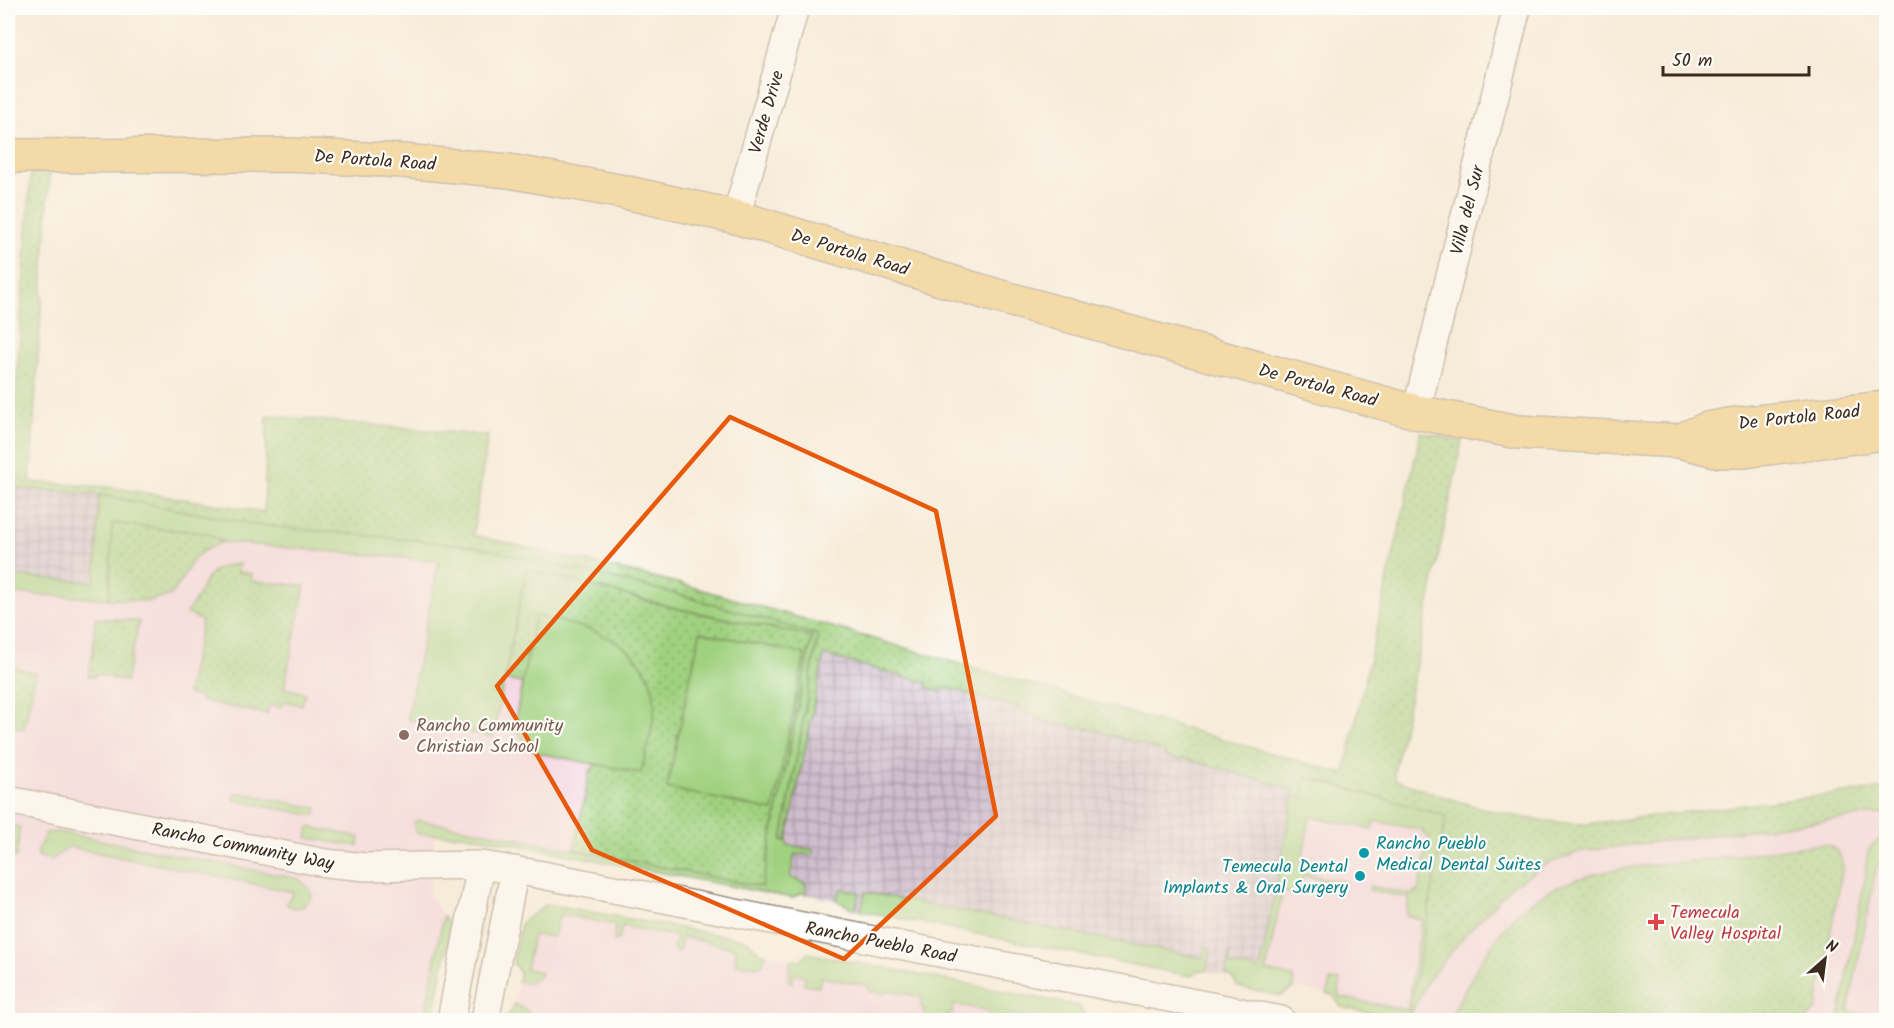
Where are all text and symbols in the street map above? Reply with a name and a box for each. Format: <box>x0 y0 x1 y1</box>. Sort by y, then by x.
scale bar <box>1663 39 1808 77</box>
text: 50 m <box>1672 47 1712 76</box>
street label: Verde Drive <box>742 67 793 157</box>
street label: De Portola Road <box>313 143 438 180</box>
street label: Villa del Sur <box>1443 162 1494 258</box>
street label: De Portola Road <box>787 222 913 285</box>
street label: De Portola Road <box>1255 357 1381 417</box>
street label: De Portola Road <box>1737 398 1862 439</box>
place label: Rancho Community Christian School <box>416 712 564 762</box>
marker: Rancho Community Christian School <box>397 728 411 742</box>
street label: Rancho Community Way <box>149 816 337 879</box>
place label: Rancho Pueblo Medical Dental Suites <box>1376 830 1542 880</box>
marker: Rancho Pueblo Medical Dental Suites <box>1357 846 1371 860</box>
place label: Temecula Dental Implants & Oral Surgery <box>1163 853 1349 903</box>
marker: Temecula Dental Implants & Oral Surgery <box>1353 869 1367 883</box>
place label: Temecula Valley Hospital <box>1670 899 1782 949</box>
marker: Temecula Valley Hospital <box>1647 913 1665 931</box>
street label: Rancho Pueblo Road <box>803 915 960 973</box>
north arrow <box>1795 929 1855 989</box>
text: N <box>1821 934 1842 960</box>

